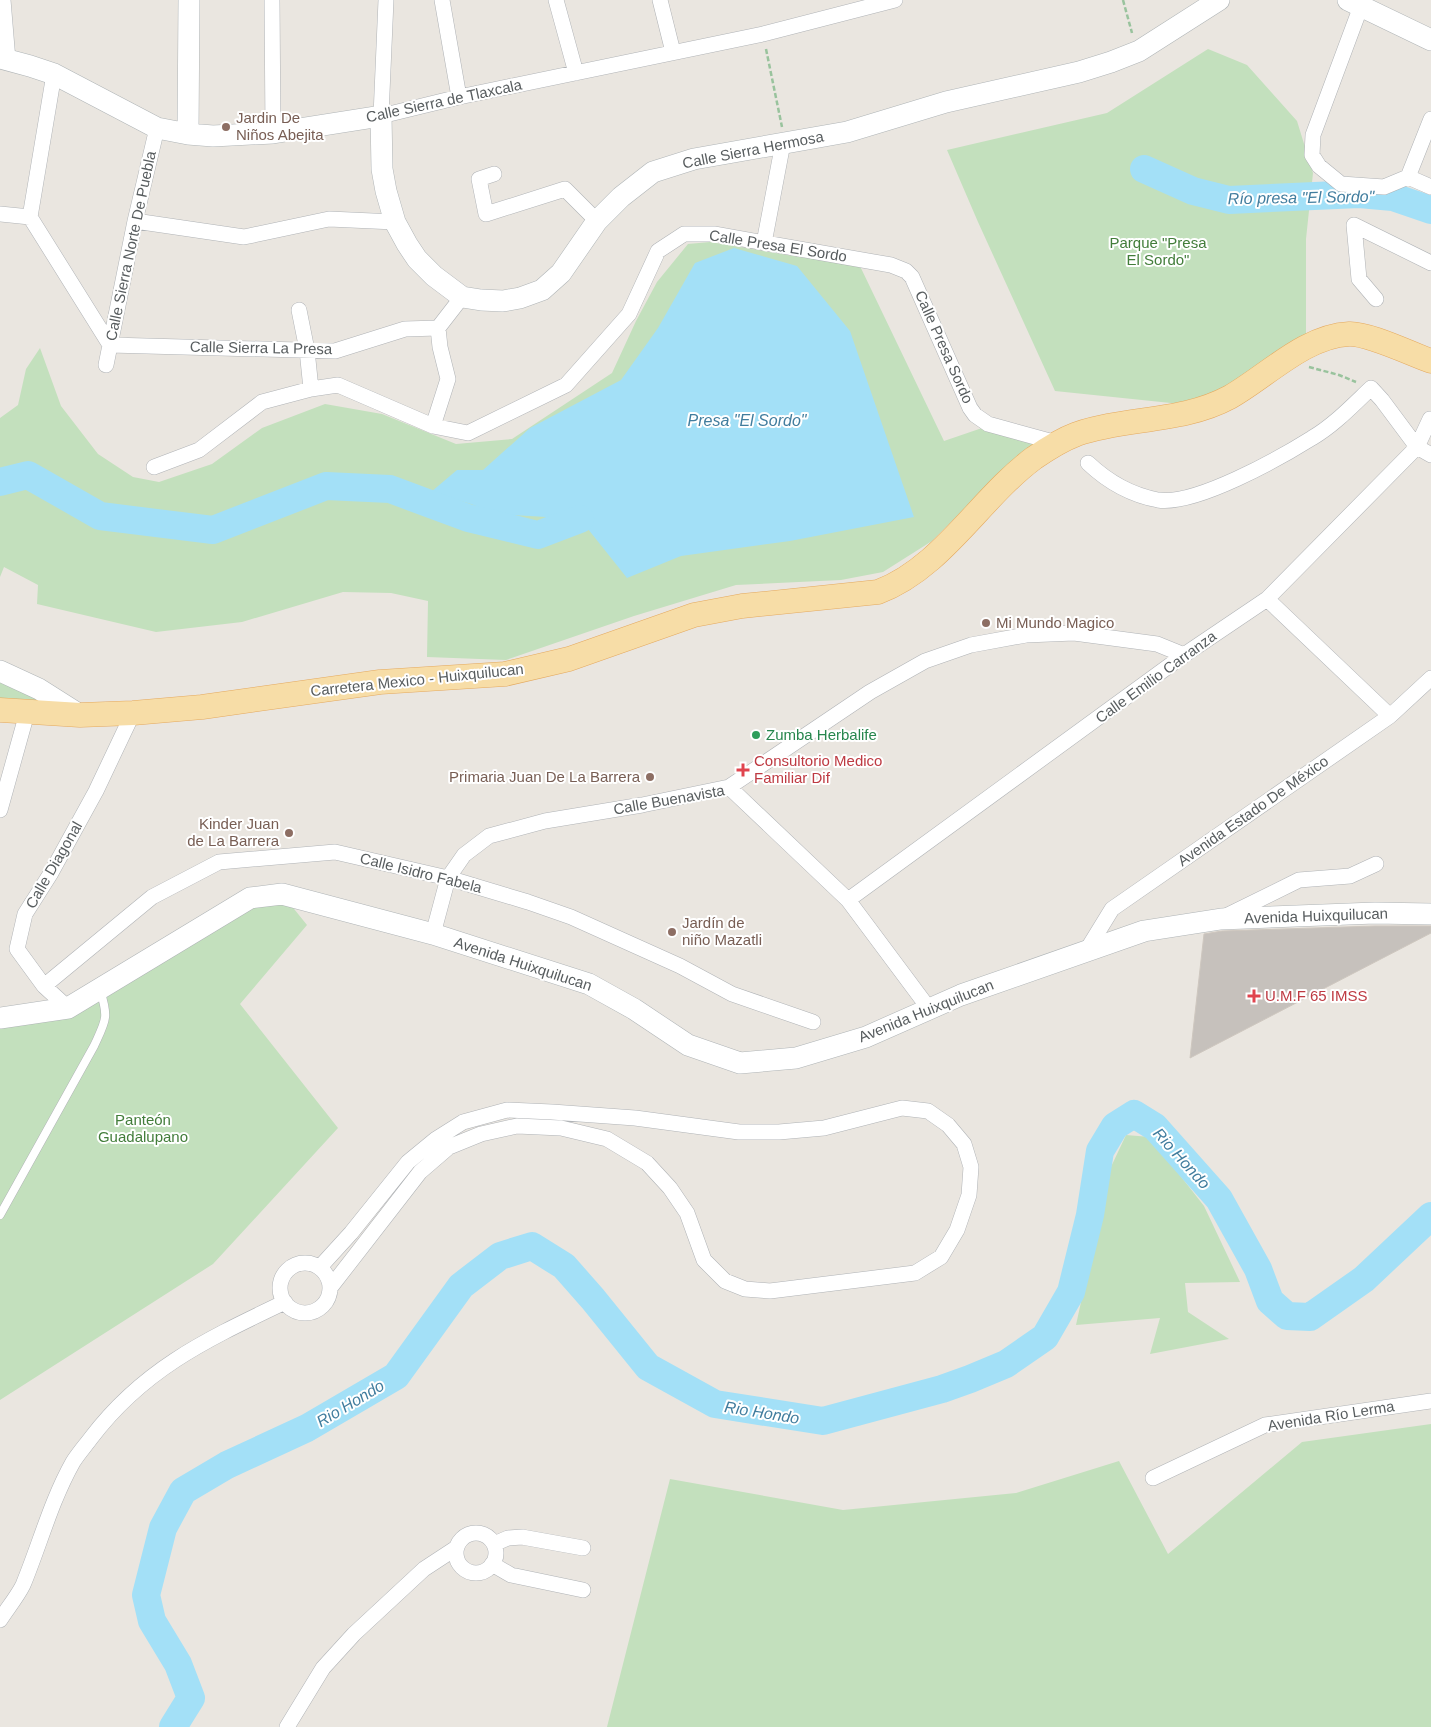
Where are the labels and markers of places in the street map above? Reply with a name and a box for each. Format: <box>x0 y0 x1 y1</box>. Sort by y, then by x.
place label: Jardin De Niños Abejita <box>236 109 324 143</box>
marker: Jardin De Niños Abejita <box>220 121 232 133</box>
place label: Mi Mundo Magico <box>996 614 1114 631</box>
marker: Mi Mundo Magico <box>980 617 992 629</box>
place label: Zumba Herbalife <box>766 726 877 743</box>
marker: Zumba Herbalife <box>750 729 762 741</box>
place label: Consultorio Medico Familiar Dif <box>754 752 882 786</box>
marker: Consultorio Medico Familiar Dif <box>736 763 750 777</box>
place label: Primaria Juan De La Barrera <box>449 768 641 785</box>
marker: Primaria Juan De La Barrera <box>644 771 656 783</box>
place label: Kinder Juan de La Barrera <box>187 815 280 849</box>
marker: Kinder Juan de La Barrera <box>283 827 295 839</box>
place label: Jardín de niño Mazatli <box>682 914 762 948</box>
marker: Jardín de niño Mazatli <box>666 926 678 938</box>
place label: U.M.F 65 IMSS <box>1265 987 1368 1004</box>
marker: U.M.F 65 IMSS <box>1247 989 1261 1003</box>

